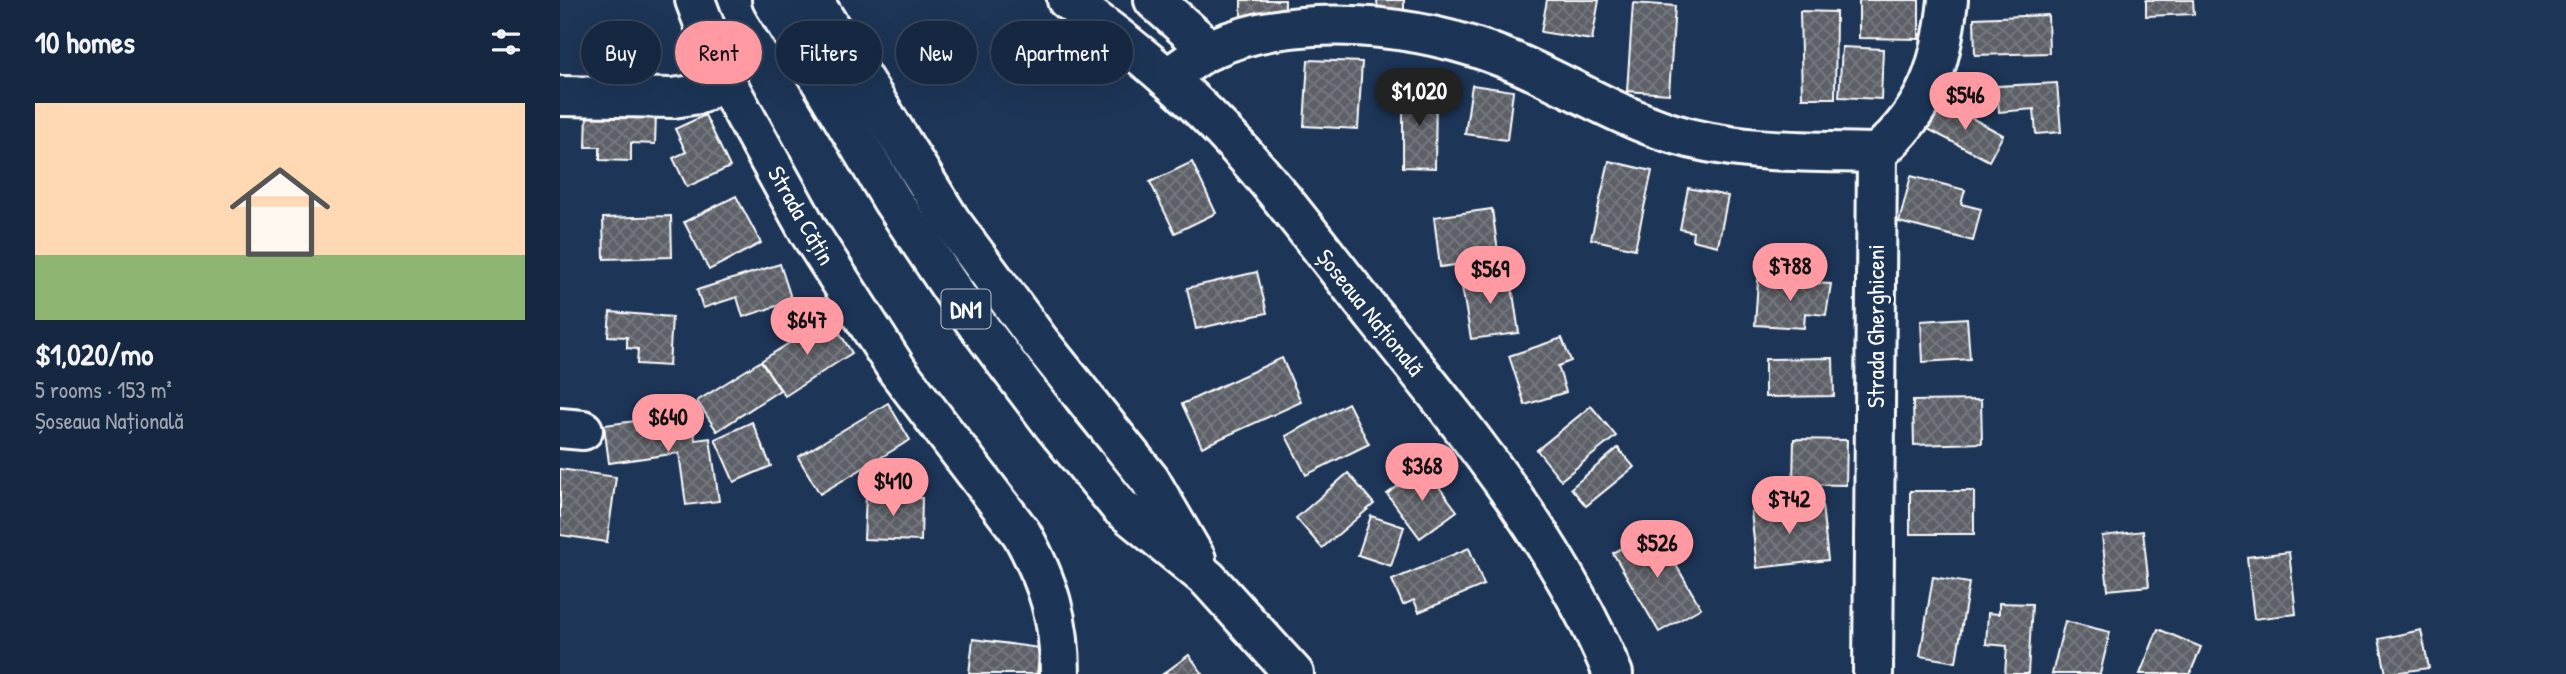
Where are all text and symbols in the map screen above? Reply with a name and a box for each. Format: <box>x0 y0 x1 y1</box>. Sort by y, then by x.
chip: Buy <box>581 21 661 84</box>
chip: Rent <box>675 21 762 84</box>
chip: Filters <box>776 21 882 84</box>
chip: New <box>896 21 977 84</box>
chip: Apartment <box>991 21 1133 84</box>
text: 10 homes <box>35 22 135 62</box>
icon: filters <box>487 23 525 61</box>
pin: $1,020 <box>1362 68 1476 128</box>
pin: $546 <box>1924 72 2006 132</box>
text: $1,020 <box>1391 75 1447 106</box>
text: $546 <box>1945 79 1985 110</box>
icon: home <box>217 149 343 275</box>
street label: Strada Cățin <box>761 160 843 270</box>
street label: Șoseaua Națională <box>1310 242 1432 382</box>
pin: $788 <box>1749 244 1831 303</box>
street label: Strada Gherghiceni <box>1859 244 1891 408</box>
pin: $569 <box>1449 246 1531 306</box>
text: $788 <box>1769 250 1811 281</box>
text: $569 <box>1470 253 1510 284</box>
road number: DN1 <box>942 290 990 328</box>
pin: $647 <box>766 298 848 357</box>
text: $647 <box>787 304 827 335</box>
text: $1,020/mo <box>35 334 153 374</box>
text: 5 rooms · 153 m² <box>35 374 172 405</box>
pin: $640 <box>627 394 709 454</box>
text: $640 <box>648 401 688 432</box>
text: Șoseaua Națională <box>35 405 184 436</box>
pin: $368 <box>1381 444 1463 503</box>
text: $368 <box>1401 450 1443 481</box>
pin: $410 <box>852 458 934 518</box>
text: $410 <box>874 465 912 496</box>
pin: $742 <box>1748 476 1830 536</box>
text: $742 <box>1768 483 1810 514</box>
pin: $526 <box>1616 520 1698 580</box>
text: $526 <box>1636 527 1678 558</box>

